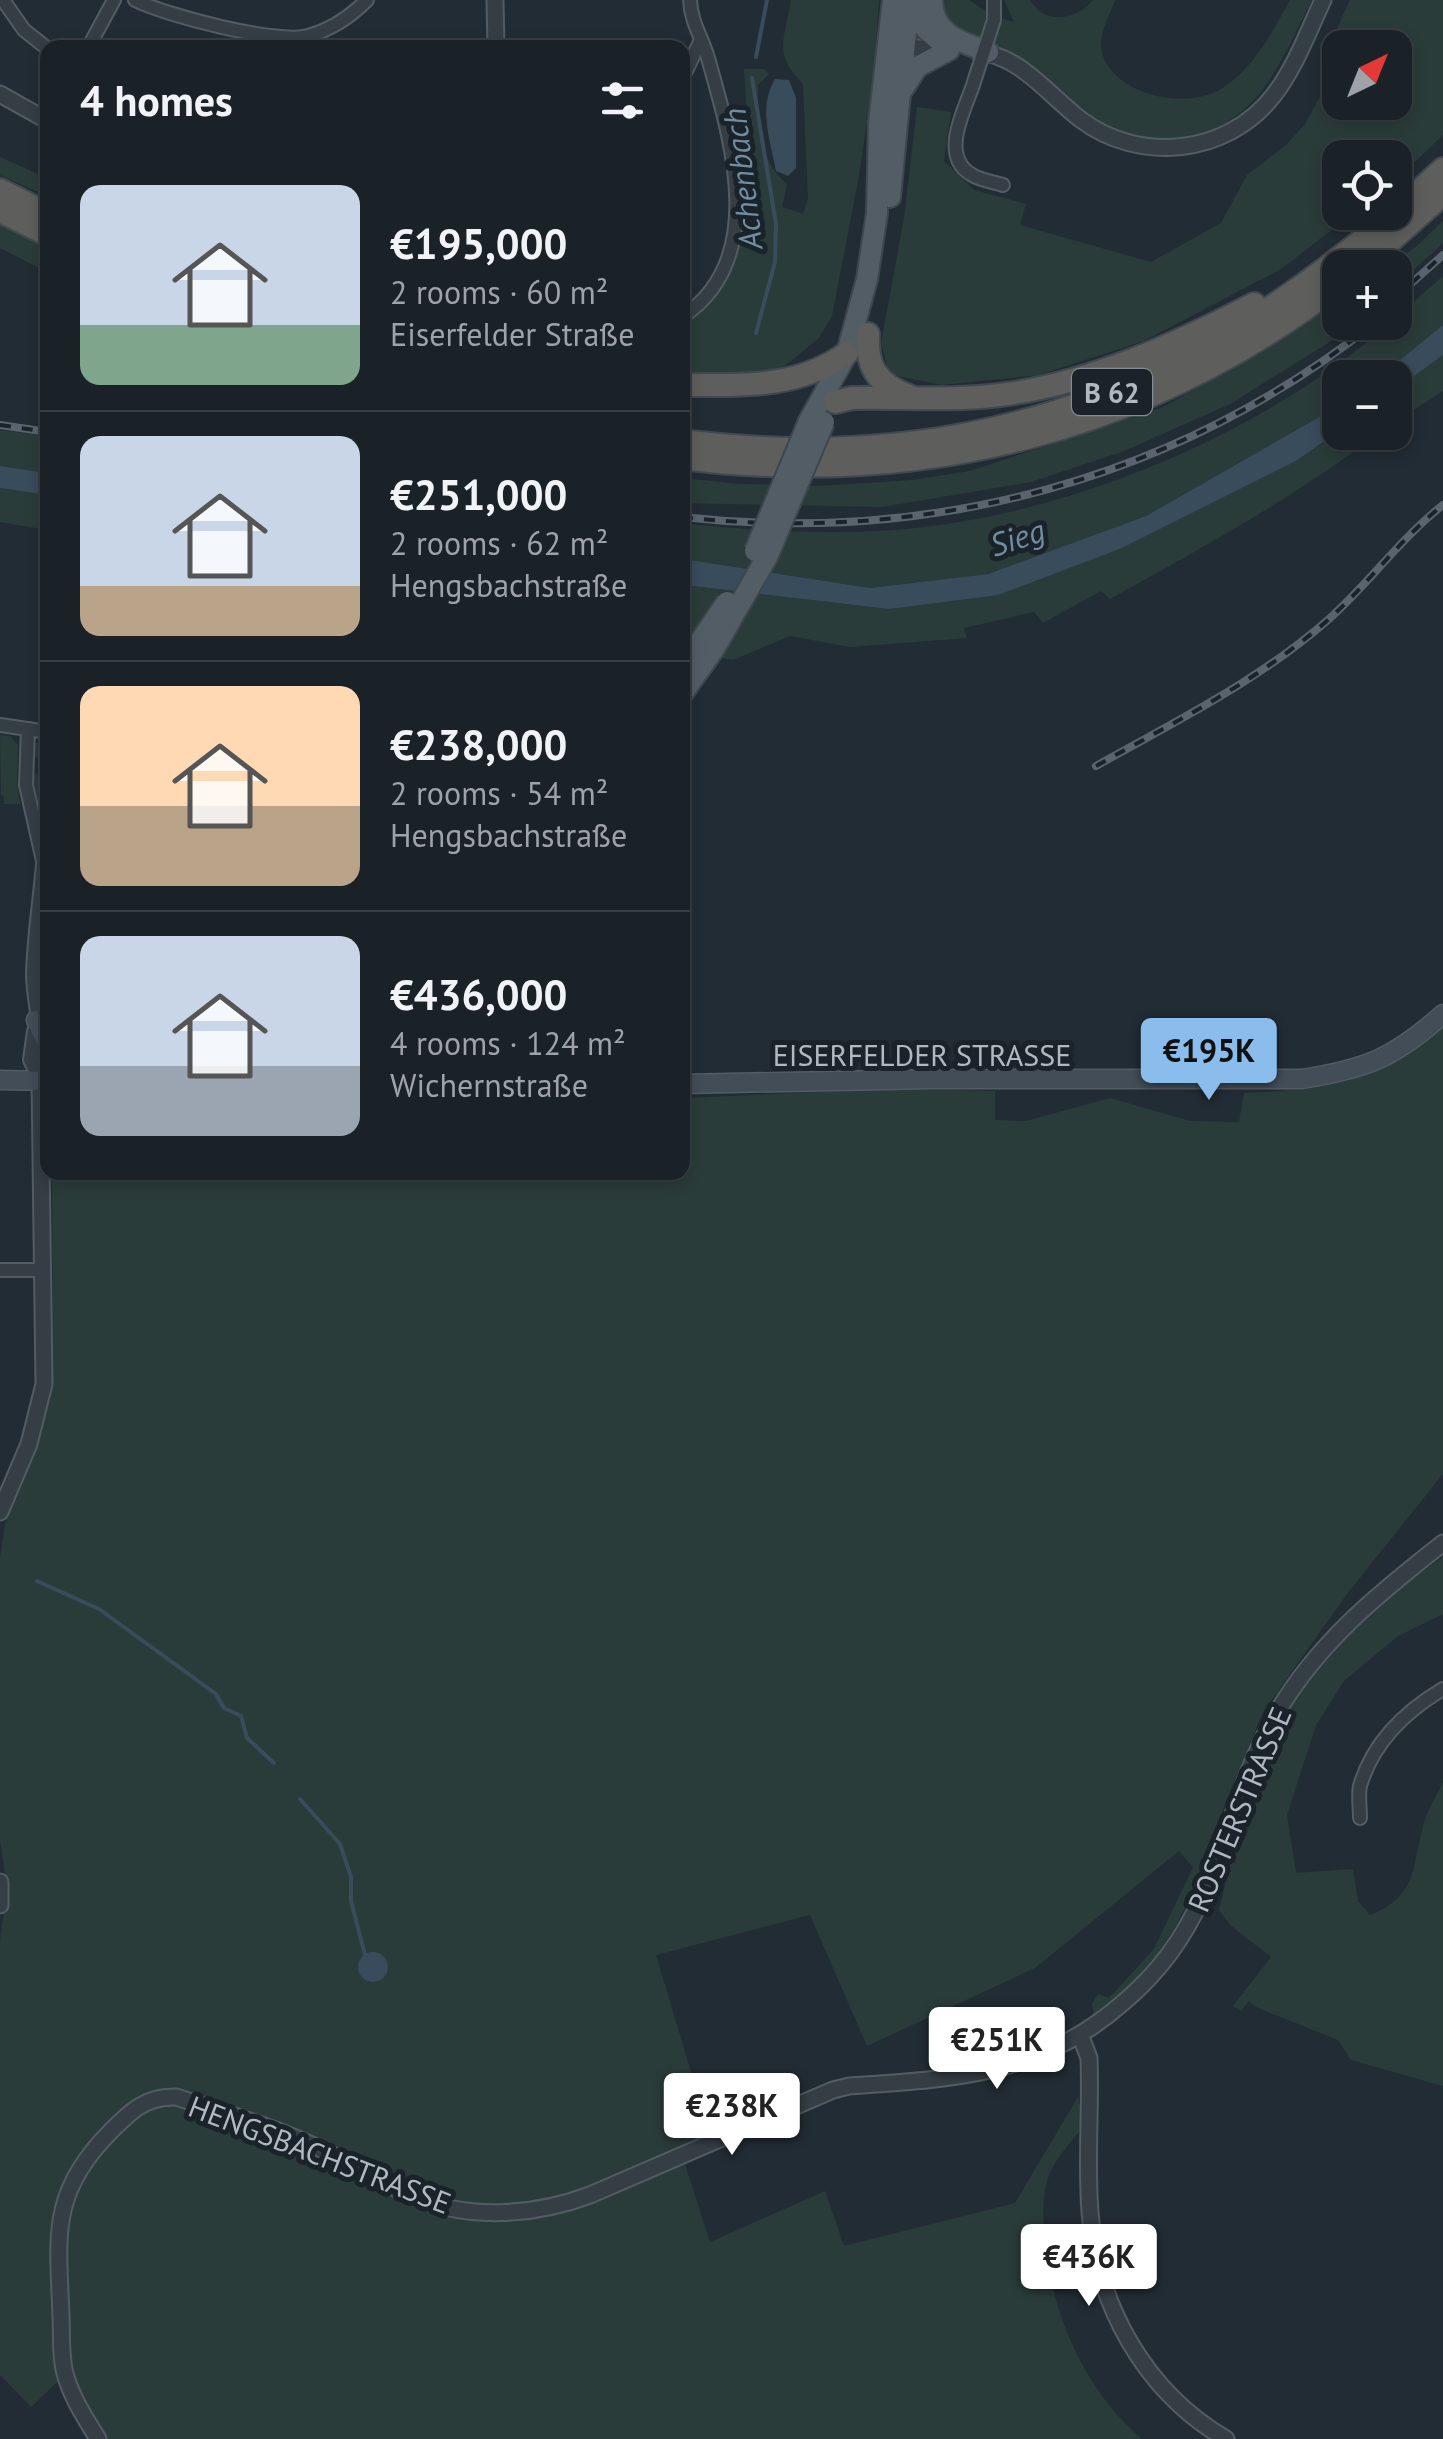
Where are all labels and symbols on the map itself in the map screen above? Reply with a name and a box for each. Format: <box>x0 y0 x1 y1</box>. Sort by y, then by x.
north arrow <box>1322 30 1412 120</box>
water label: Achenbach <box>712 106 772 254</box>
road number: B 62 <box>1072 369 1152 415</box>
water label: Sieg <box>984 508 1050 566</box>
pin: €195K <box>1139 1018 1279 1103</box>
street label: EISERFELDER STRASSE <box>773 1035 1071 1074</box>
street label: ROSTERSTRASSE <box>1178 1701 1300 1917</box>
pin: €251K <box>927 2007 1067 2092</box>
pin: €238K <box>662 2073 802 2158</box>
street label: HENGSBACHSTRASSE <box>183 2086 457 2222</box>
pin: €436K <box>1019 2224 1159 2309</box>

